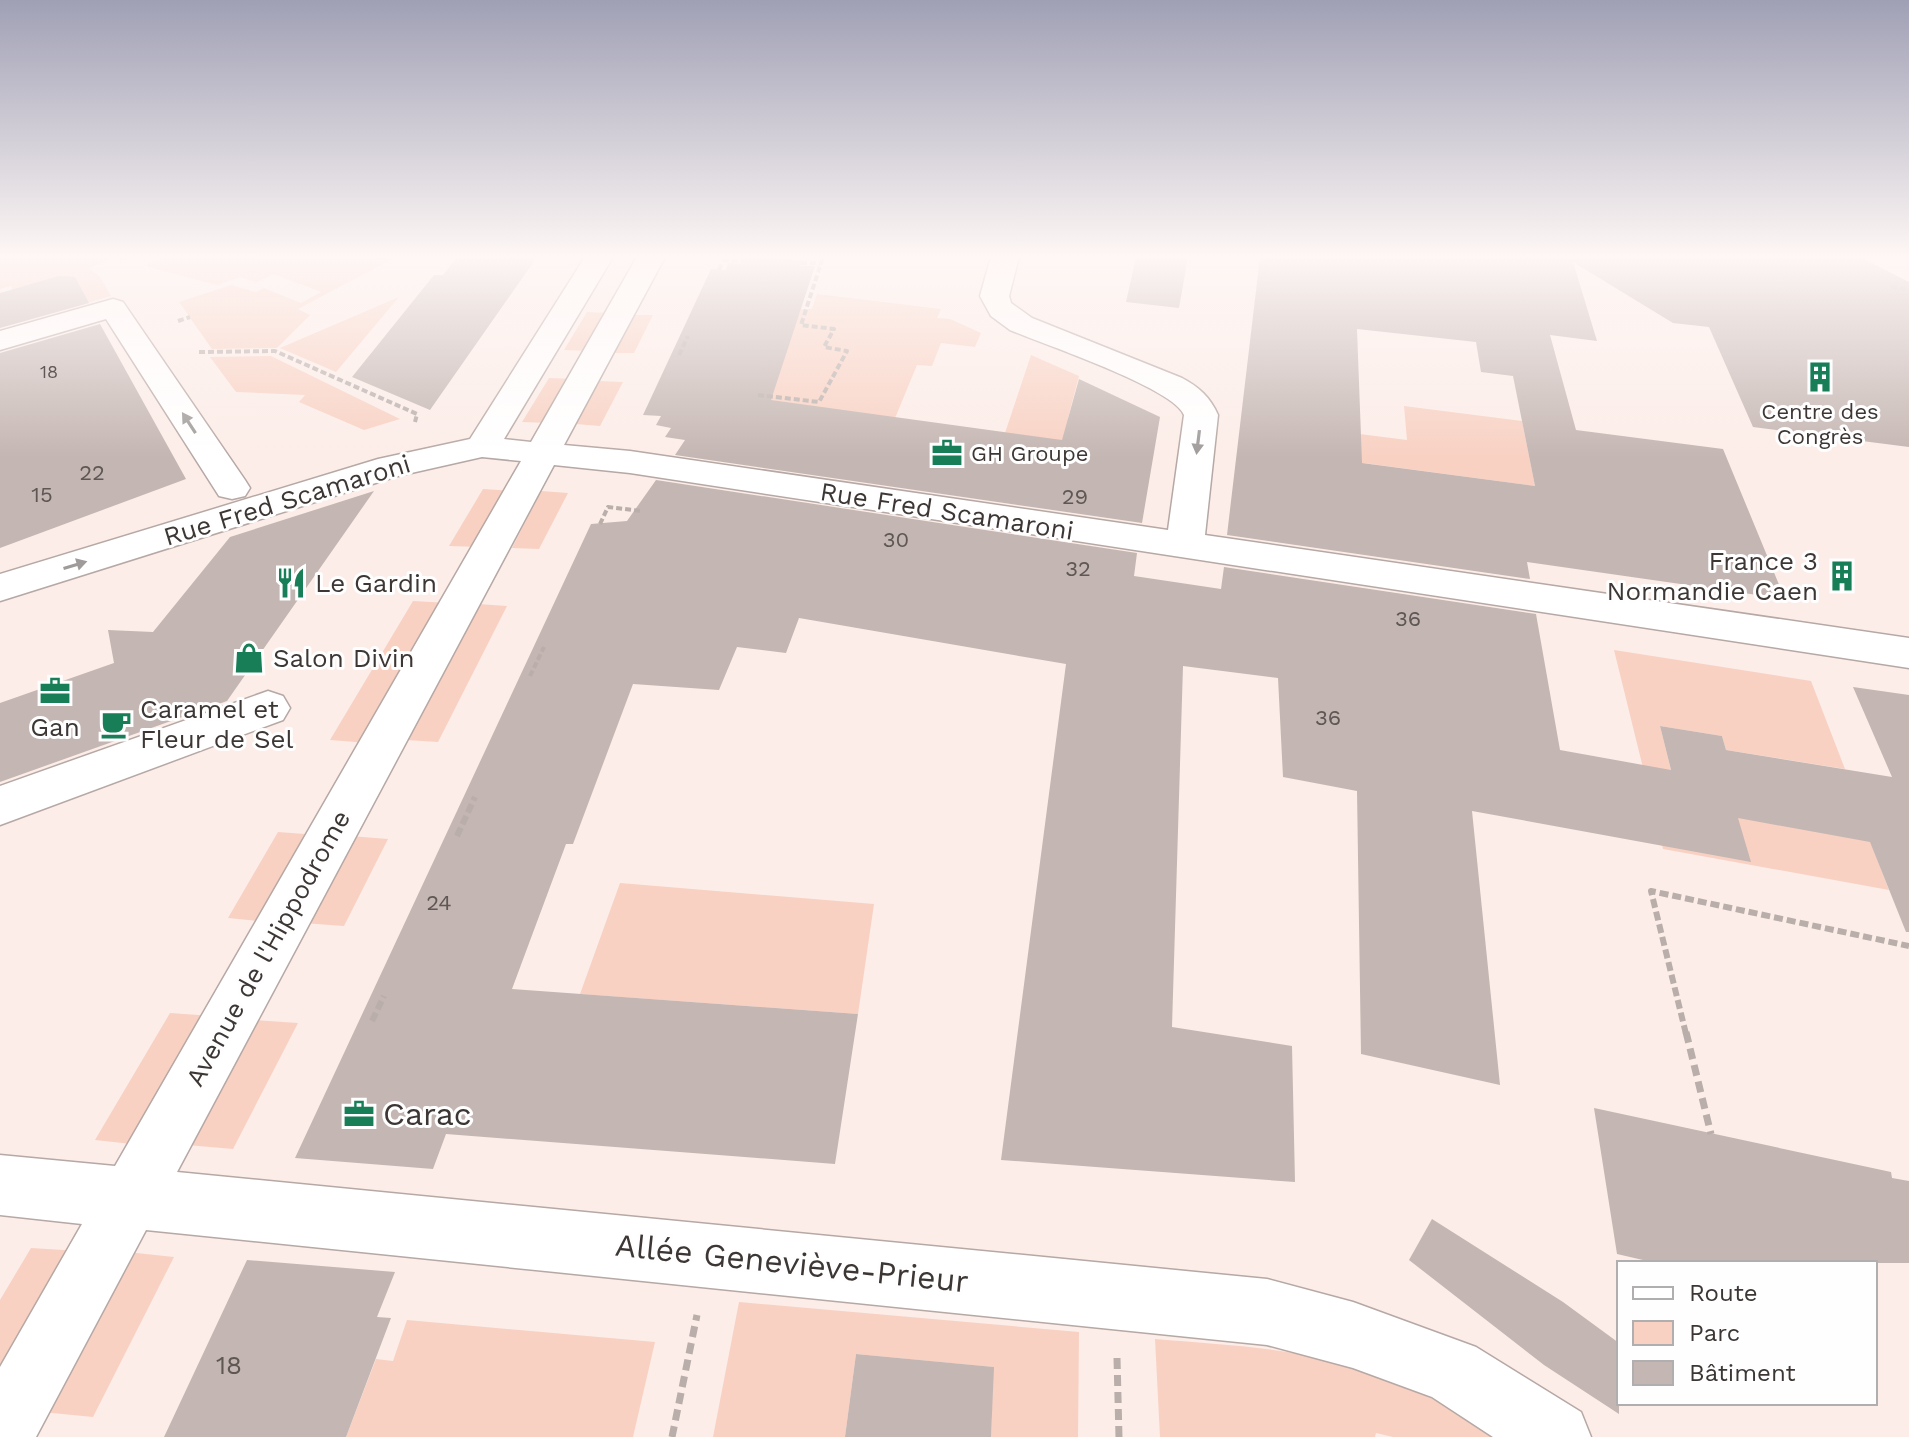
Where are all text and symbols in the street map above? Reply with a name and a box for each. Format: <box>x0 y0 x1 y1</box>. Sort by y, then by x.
building icon: Centre des Congrès <box>1803 360 1837 394</box>
house number: 18 <box>40 361 58 382</box>
place label: Centre des Congrès <box>1761 399 1879 449</box>
one-way arrow <box>182 412 197 434</box>
one-way arrow <box>1192 429 1205 454</box>
office icon: GH Groupe <box>930 436 964 470</box>
place label: GH Groupe <box>971 441 1088 466</box>
street label: Rue Fred Scamaroni <box>160 448 414 552</box>
house number: 22 <box>79 460 105 485</box>
street label: Rue Fred Scamaroni <box>818 476 1076 546</box>
house number: 15 <box>31 482 53 507</box>
house number: 29 <box>1062 484 1088 509</box>
house number: 30 <box>883 527 909 552</box>
place label: France 3 Normandie Caen <box>1607 546 1818 606</box>
house number: 32 <box>1065 556 1091 581</box>
one-way arrow <box>63 558 87 571</box>
building icon: France 3 Normandie Caen <box>1825 559 1859 593</box>
restaurant icon: Le Gardin <box>274 566 308 600</box>
place label: Le Gardin <box>315 568 437 598</box>
house number: 36 <box>1395 606 1421 631</box>
shop icon: Salon Divin <box>232 641 266 675</box>
place label: Salon Divin <box>273 643 415 673</box>
office icon: Gan <box>38 674 72 708</box>
place label: Caramel et Fleur de Sel <box>140 694 294 754</box>
house number: 36 <box>1315 705 1341 730</box>
cafe icon: Caramel et Fleur de Sel <box>99 707 133 741</box>
place label: Gan <box>30 712 80 742</box>
street label: Avenue de l'Hippodrome <box>180 805 356 1091</box>
house number: 24 <box>426 890 452 915</box>
place label: Carac <box>383 1095 472 1133</box>
office icon: Carac <box>342 1097 376 1131</box>
street label: Allée Geneviève-Prieur <box>614 1226 970 1300</box>
legend <box>1617 1261 1877 1405</box>
text: Route <box>1689 1279 1758 1307</box>
text: Parc <box>1689 1319 1740 1347</box>
house number: 18 <box>216 1350 242 1380</box>
text: Bâtiment <box>1689 1359 1796 1387</box>

